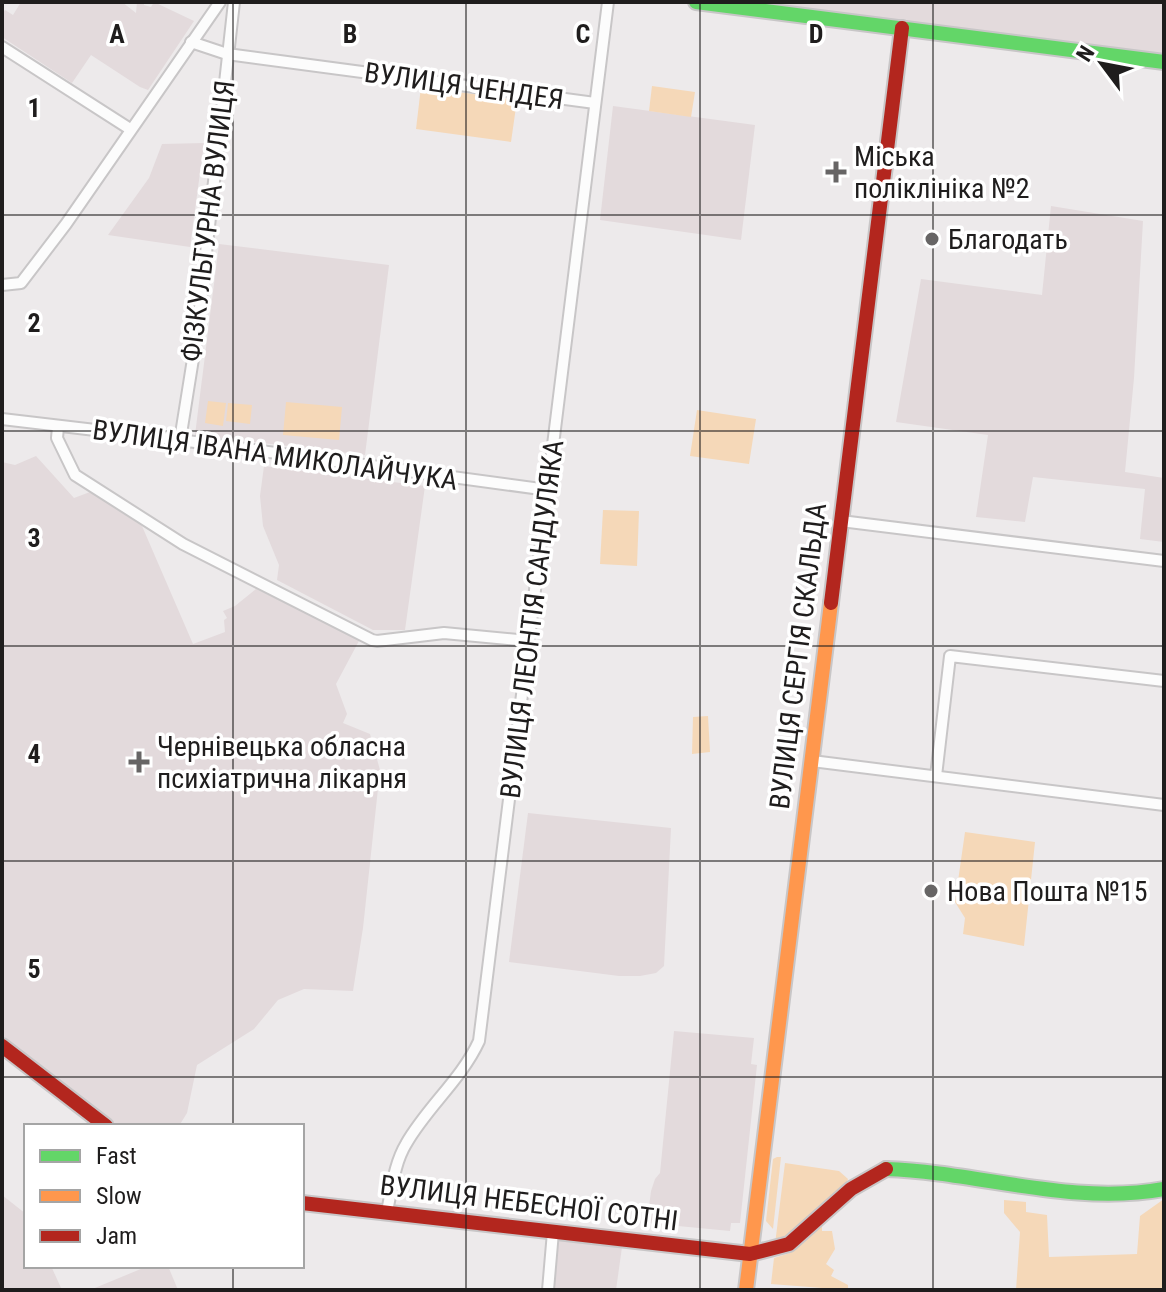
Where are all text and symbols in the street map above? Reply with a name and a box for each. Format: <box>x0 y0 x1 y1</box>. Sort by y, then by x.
text: A <box>109 19 125 49</box>
text: B <box>343 19 357 49</box>
text: C <box>576 19 591 49</box>
text: D <box>809 19 823 49</box>
north arrow <box>1062 24 1142 104</box>
text: N <box>1071 41 1100 66</box>
street label: ВУЛИЦЯ ЧЕНДЕЯ <box>362 56 566 116</box>
street label: ФІЗКУЛЬТУРНА ВУЛИЦЯ <box>174 78 242 364</box>
text: 1 <box>27 93 41 123</box>
place label: Міська поліклініка №2 <box>854 140 1030 205</box>
marker: Міська поліклініка №2 <box>825 161 847 183</box>
place label: Благодать <box>948 223 1068 256</box>
marker: Благодать <box>923 230 941 248</box>
text: 2 <box>27 308 41 338</box>
street label: ВУЛИЦЯ ІВАНА МИКОЛАЙЧУКА <box>90 413 460 497</box>
street label: ВУЛИЦЯ ЛЕОНТІЯ САНДУЛЯКА <box>494 438 570 800</box>
street label: ВУЛИЦЯ СЕРГІЯ СКАЛЬДА <box>763 501 833 811</box>
text: 3 <box>27 523 41 553</box>
place label: Чернівецька обласна психіатрична лікарня <box>157 730 407 795</box>
text: 4 <box>27 739 41 769</box>
marker: Чернівецька обласна психіатрична лікарня <box>128 751 150 773</box>
place label: Нова Пошта №15 <box>947 875 1147 908</box>
marker: Нова Пошта №15 <box>922 882 940 900</box>
text: 5 <box>27 954 41 984</box>
legend <box>24 1124 304 1268</box>
text: Fast <box>96 1142 137 1170</box>
street label: ВУЛИЦЯ НЕБЕСНОЇ СОТНІ <box>378 1168 680 1238</box>
text: Slow <box>96 1182 142 1210</box>
text: Jam <box>96 1222 137 1250</box>

